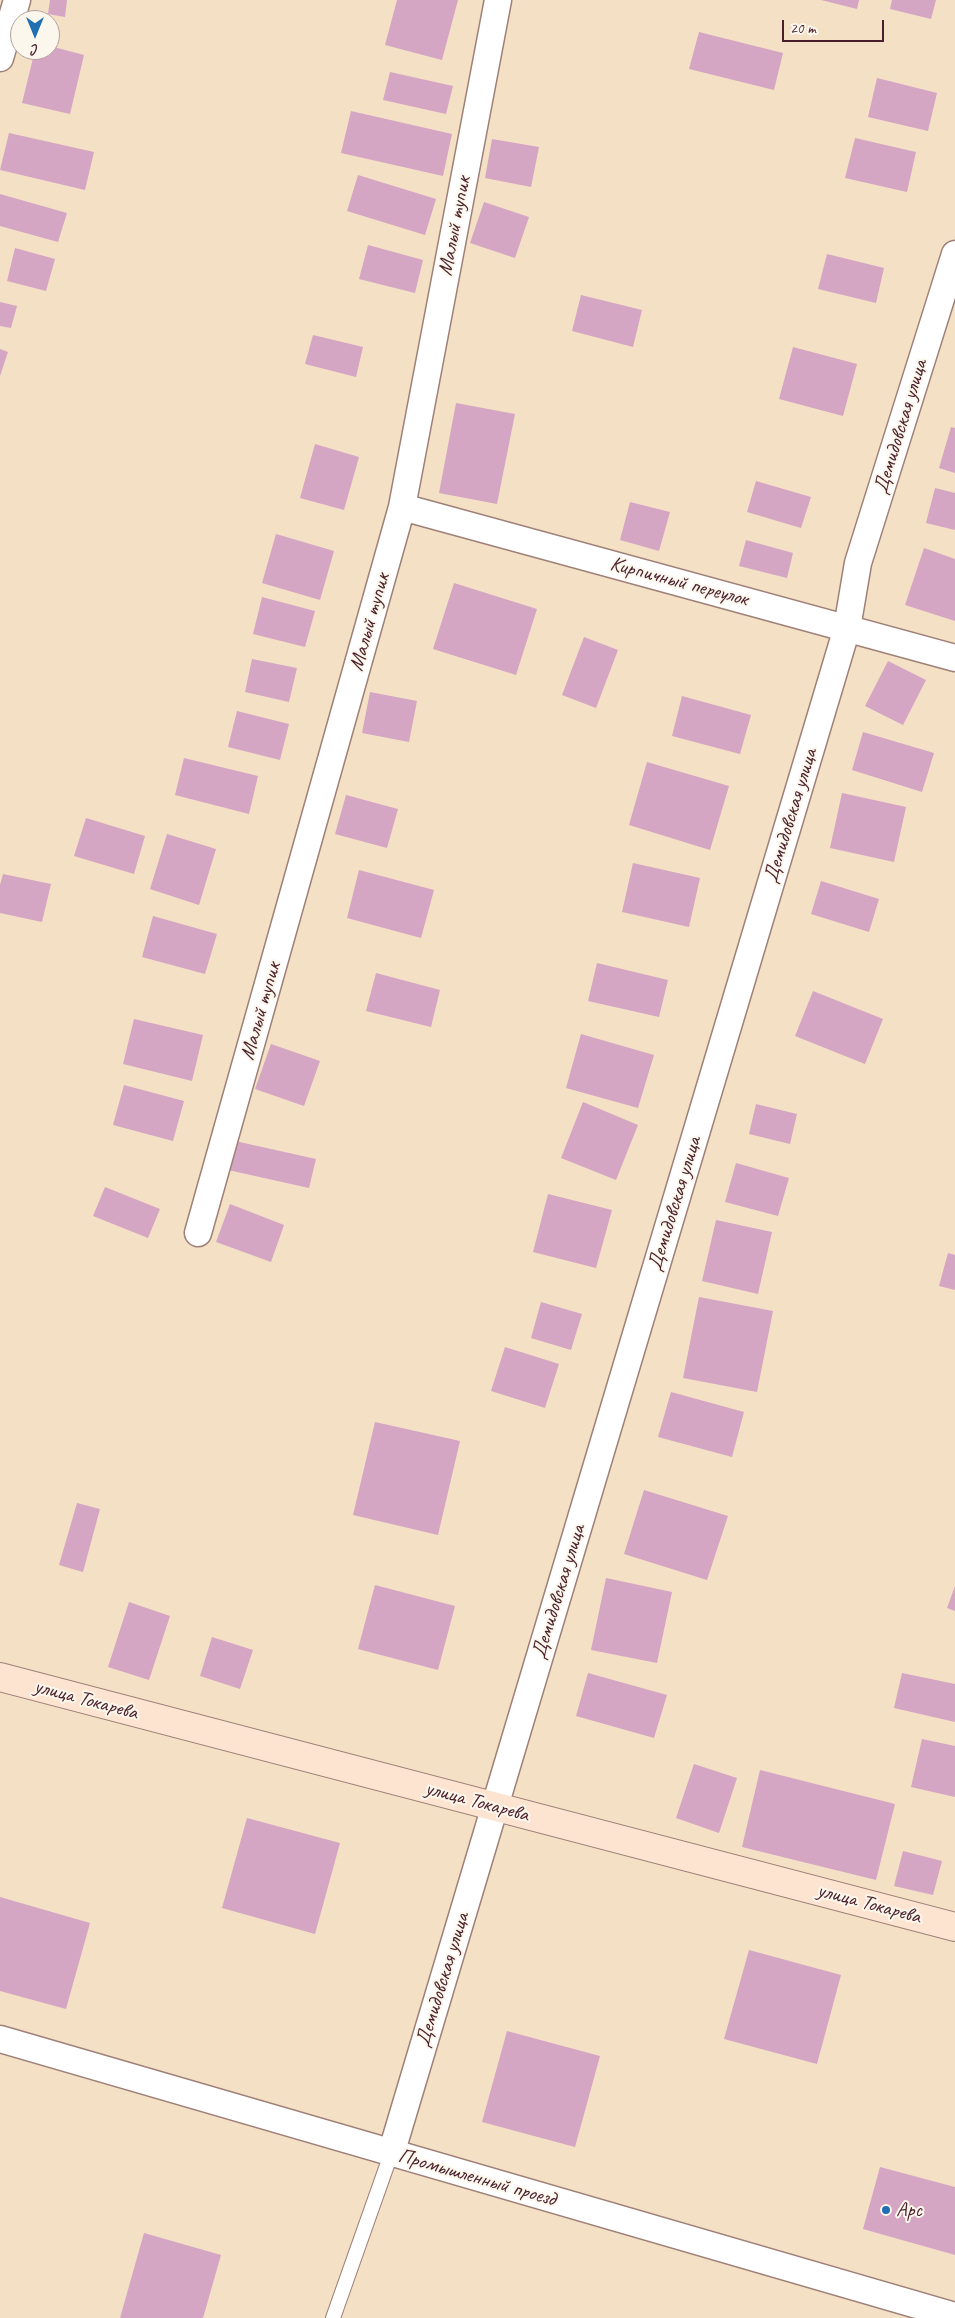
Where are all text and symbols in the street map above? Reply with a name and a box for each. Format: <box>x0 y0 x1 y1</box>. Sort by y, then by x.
north arrow <box>10 10 60 60</box>
scale bar <box>785 10 888 42</box>
text: 20 m <box>790 19 816 38</box>
text: С <box>32 41 38 58</box>
street label: Малый тупик <box>433 174 477 278</box>
street label: Демидовская улица <box>869 357 933 497</box>
street label: Кирпичный переулок <box>607 552 751 612</box>
street label: Малый тупик <box>344 570 396 674</box>
street label: Демидовская улица <box>759 746 823 886</box>
street label: Малый тупик <box>235 959 287 1063</box>
street label: Демидовская улица <box>643 1134 707 1274</box>
street label: Демидовская улица <box>527 1522 591 1662</box>
street label: улица Токарева <box>32 1674 140 1726</box>
street label: улица Токарева <box>423 1776 531 1828</box>
street label: улица Токарева <box>815 1878 923 1930</box>
street label: Демидовская улица <box>411 1910 475 2050</box>
street label: Промышленный проезд <box>395 2143 559 2213</box>
place label: Арс <box>896 2197 922 2223</box>
marker: Арс <box>880 2204 892 2216</box>

